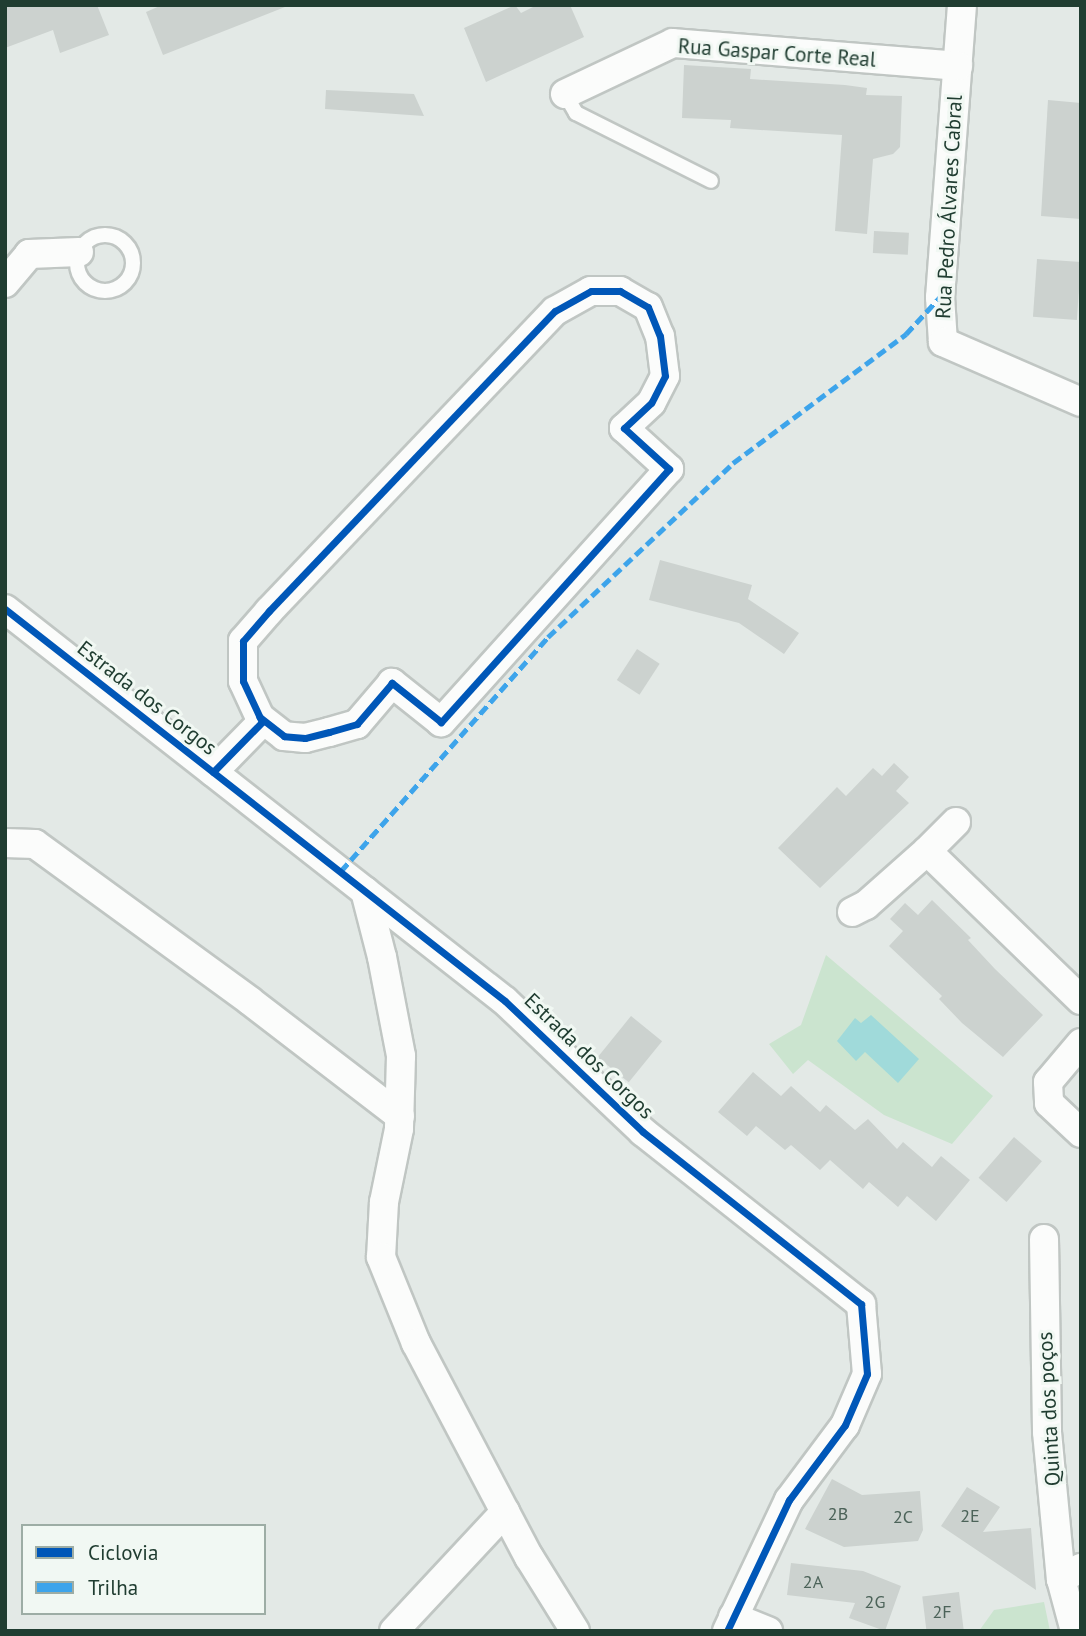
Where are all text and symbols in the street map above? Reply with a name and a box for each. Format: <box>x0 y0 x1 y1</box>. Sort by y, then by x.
street label: Rua Gaspar Corte Real <box>677 34 877 72</box>
street label: Rua Pedro Álvares Cabral <box>931 94 967 320</box>
street label: Estrada dos Corgos <box>72 636 222 760</box>
street label: Estrada dos Corgos <box>519 988 659 1124</box>
street label: Quinta dos poços <box>1032 1331 1066 1487</box>
house number: 2B <box>828 1503 848 1525</box>
house number: 2E <box>960 1505 980 1527</box>
house number: 2C <box>893 1506 913 1528</box>
legend <box>21 1524 266 1615</box>
text: Ciclovia <box>88 1539 158 1566</box>
house number: 2A <box>803 1571 823 1593</box>
text: Trilha <box>88 1574 138 1601</box>
house number: 2G <box>865 1591 885 1613</box>
house number: 2F <box>932 1601 952 1623</box>

